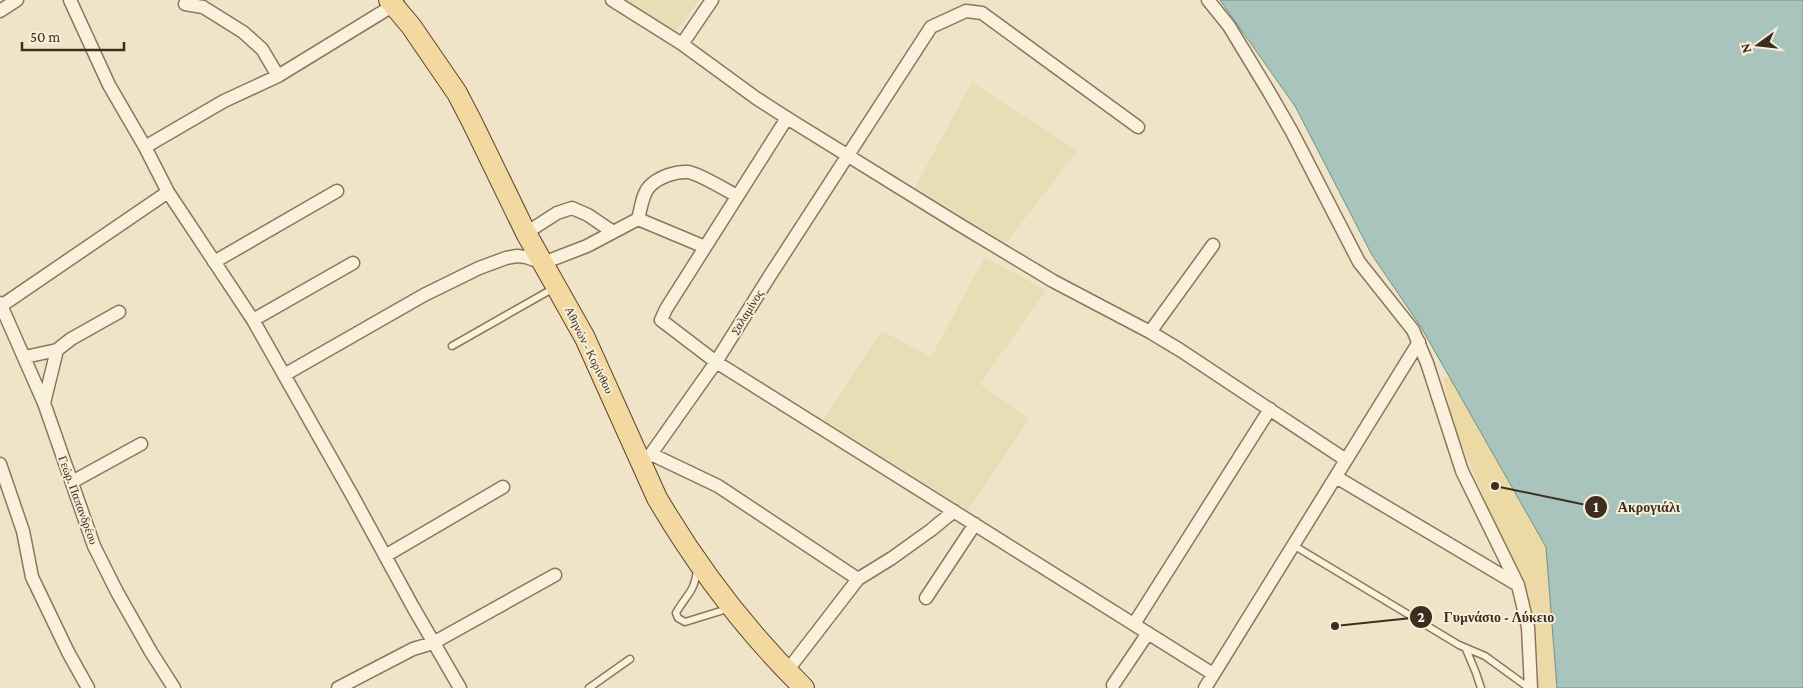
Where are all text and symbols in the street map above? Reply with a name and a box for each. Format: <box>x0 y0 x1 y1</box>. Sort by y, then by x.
scale bar <box>22 20 125 52</box>
north arrow <box>1733 20 1783 70</box>
text: 50 m <box>30 29 60 45</box>
text: N <box>1736 41 1754 55</box>
street label: Σαλαμίνος <box>728 287 766 337</box>
street label: Αθηνών - Κορίνθου <box>562 304 616 396</box>
street label: Γεώρ. Παπανδρέου <box>55 454 101 546</box>
callout: Ακρογιάλι <box>1583 493 1690 522</box>
text: 1 <box>1593 499 1599 515</box>
text: Ακρογιάλι <box>1618 499 1681 515</box>
callout: Γυμνάσιο - Λύκειο <box>1409 602 1564 631</box>
text: 2 <box>1417 609 1425 625</box>
text: Γυμνάσιο - Λύκειο <box>1444 609 1554 625</box>

